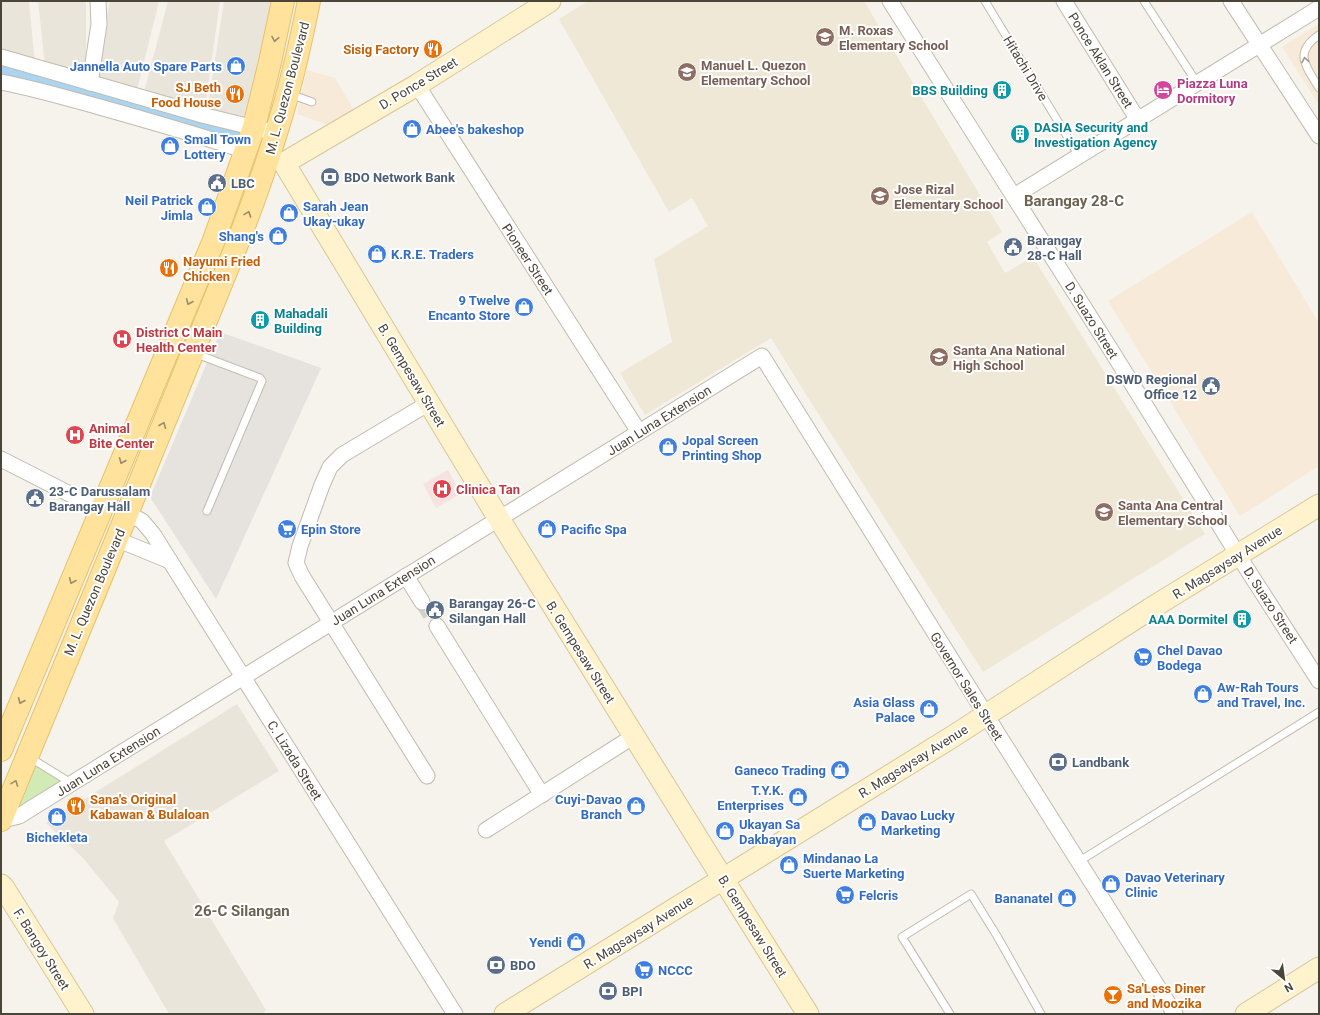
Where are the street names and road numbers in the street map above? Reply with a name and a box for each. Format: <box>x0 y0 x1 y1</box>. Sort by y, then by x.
street label: Ponce Aklan Street <box>1065 10 1136 111</box>
street label: M. L. Quezon Boulevard <box>263 20 312 156</box>
street label: Hitachi Drive <box>1000 33 1051 104</box>
street label: D. Ponce Street <box>376 54 460 113</box>
street label: Pioneer Street <box>499 221 556 298</box>
street label: D. Suazo Street <box>1062 279 1121 361</box>
street label: B. Gempesaw Street <box>375 321 448 429</box>
street label: Juan Luna Extension <box>604 382 714 459</box>
street label: R. Magsaysay Avenue <box>1170 523 1285 602</box>
street label: M. L. Quezon Boulevard <box>61 526 128 658</box>
street label: Juan Luna Extension <box>328 552 438 629</box>
street label: D. Suazo Street <box>1240 564 1301 646</box>
street label: B. Gempesaw Street <box>543 599 618 706</box>
street label: Governor Sales Street <box>927 629 1006 743</box>
street label: C. Lizada Street <box>264 718 325 803</box>
street label: R. Magsaysay Avenue <box>856 722 971 801</box>
street label: Juan Luna Extension <box>53 723 163 800</box>
street label: B. Gempesaw Street <box>715 873 790 980</box>
street label: R. Magsaysay Avenue <box>581 893 696 972</box>
street label: F. Bangoy Street <box>11 906 73 993</box>

